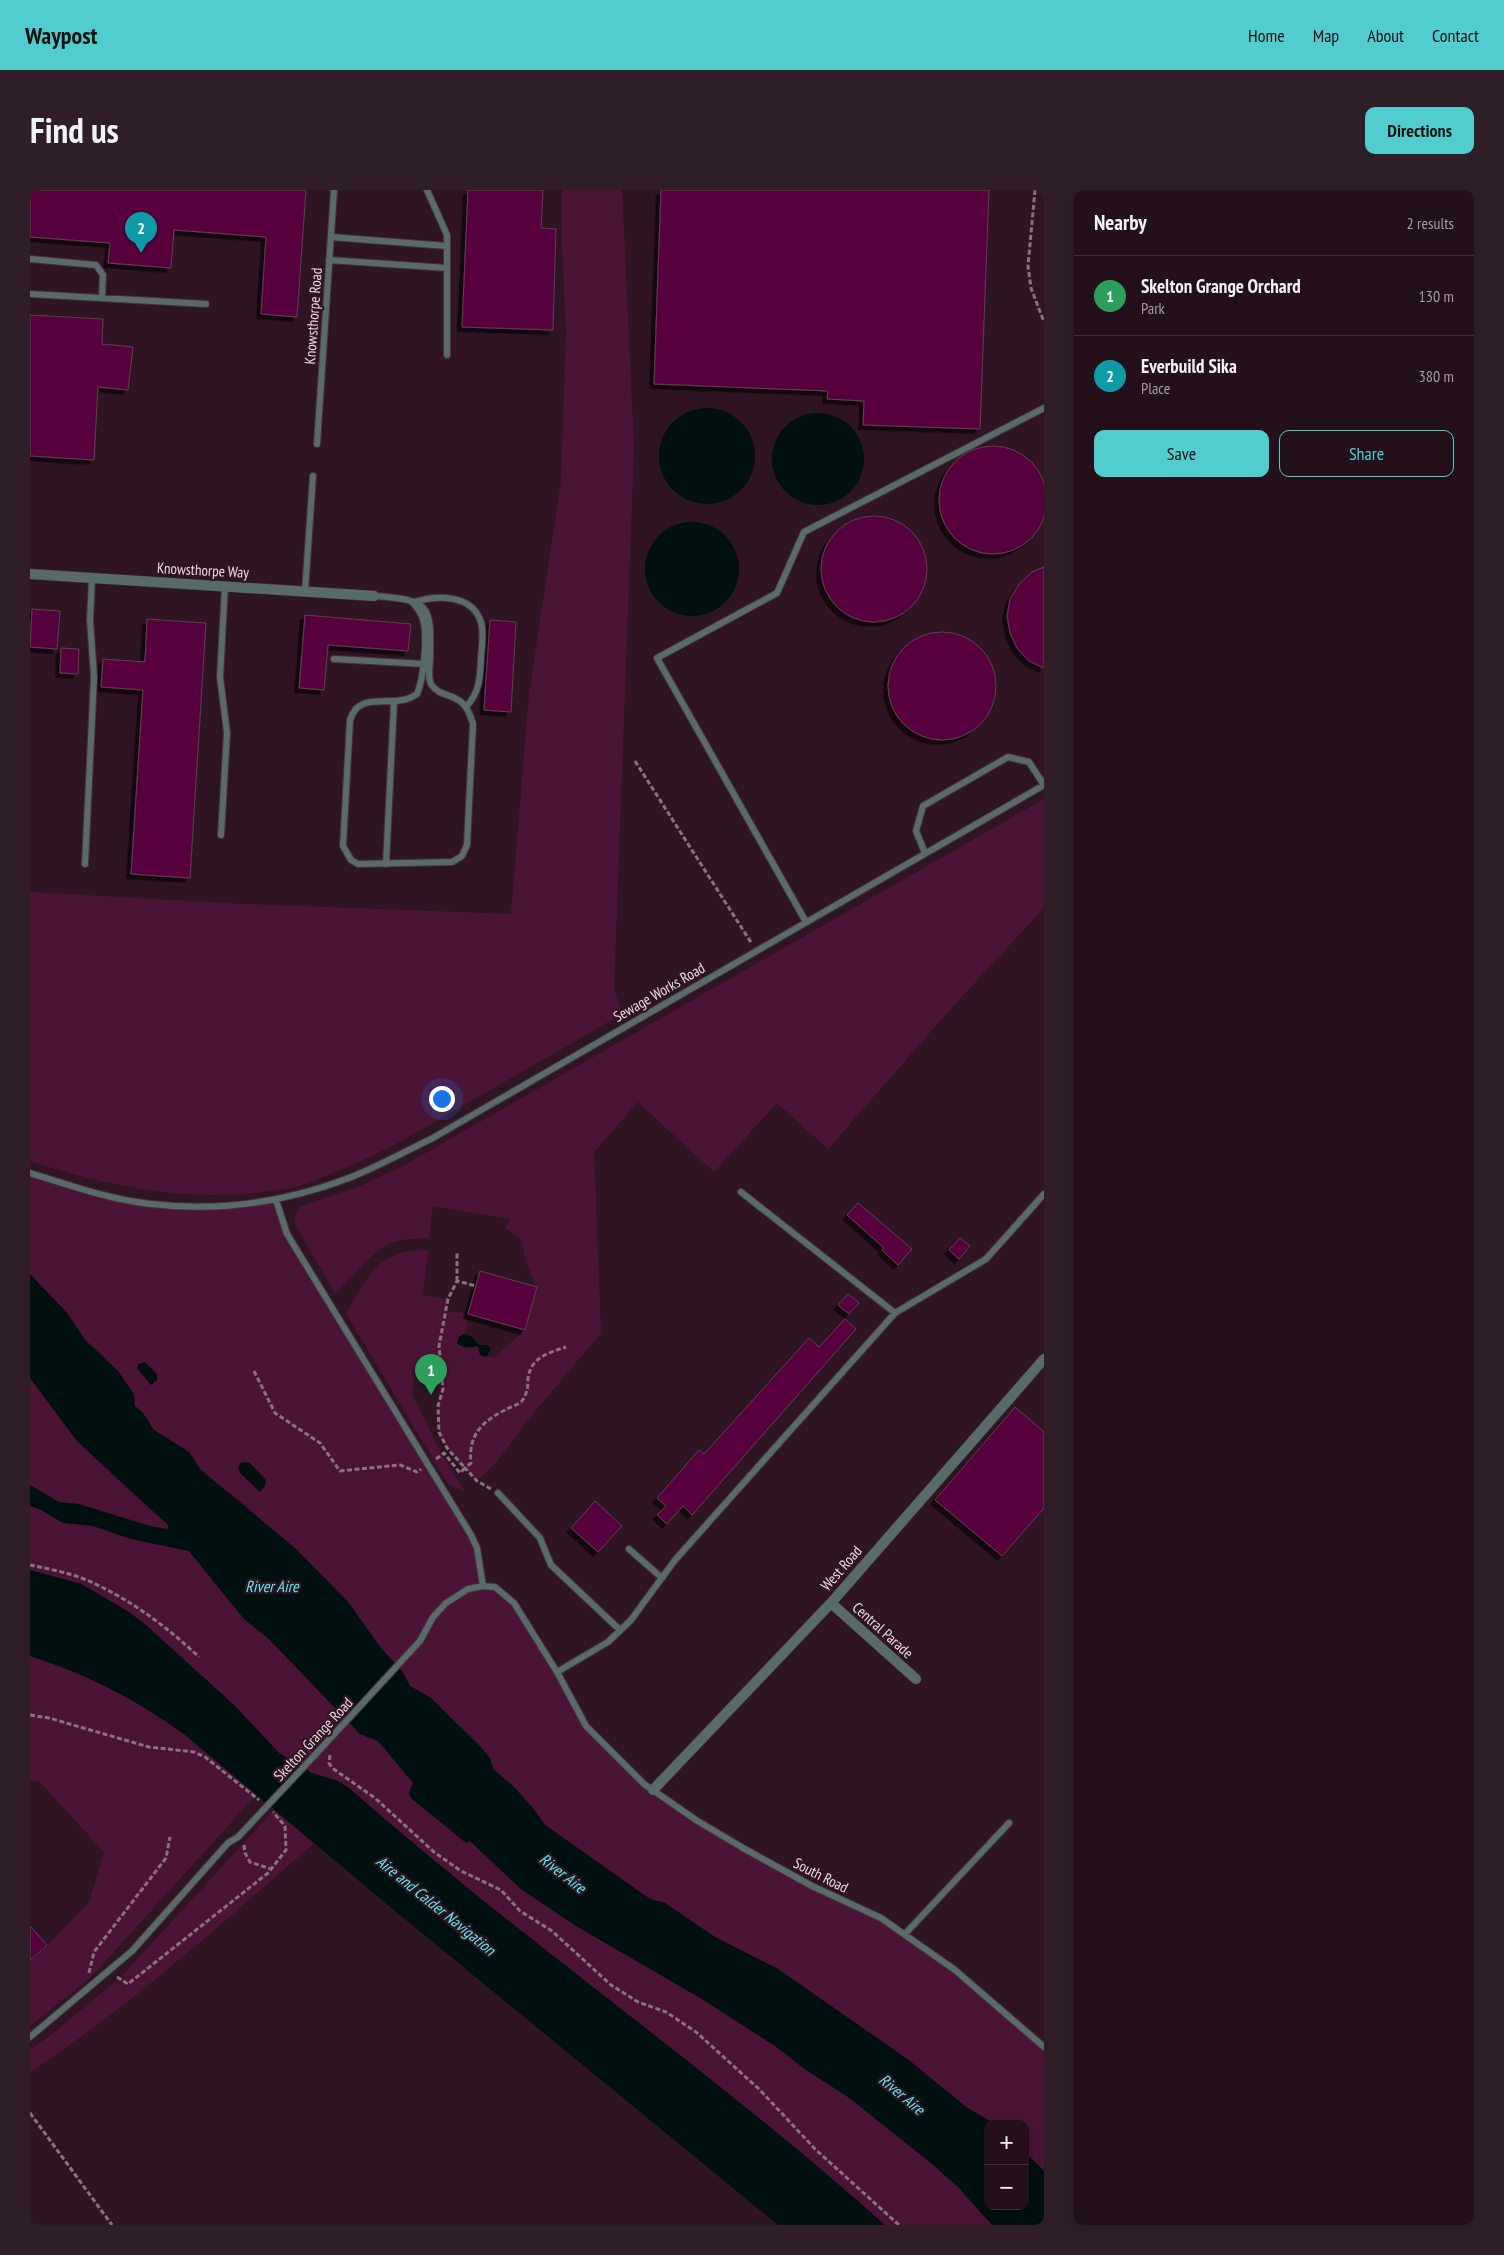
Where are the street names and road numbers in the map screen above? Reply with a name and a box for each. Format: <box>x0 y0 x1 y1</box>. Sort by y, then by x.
street label: Knowsthorpe Road <box>300 267 326 365</box>
street label: Knowsthorpe Way <box>157 558 250 582</box>
street label: Sewage Works Road <box>610 958 708 1026</box>
street label: West Road <box>816 1542 866 1594</box>
street label: Central Parade <box>849 1598 917 1662</box>
street label: Skelton Grange Road <box>269 1693 357 1785</box>
street label: South Road <box>790 1853 852 1897</box>

